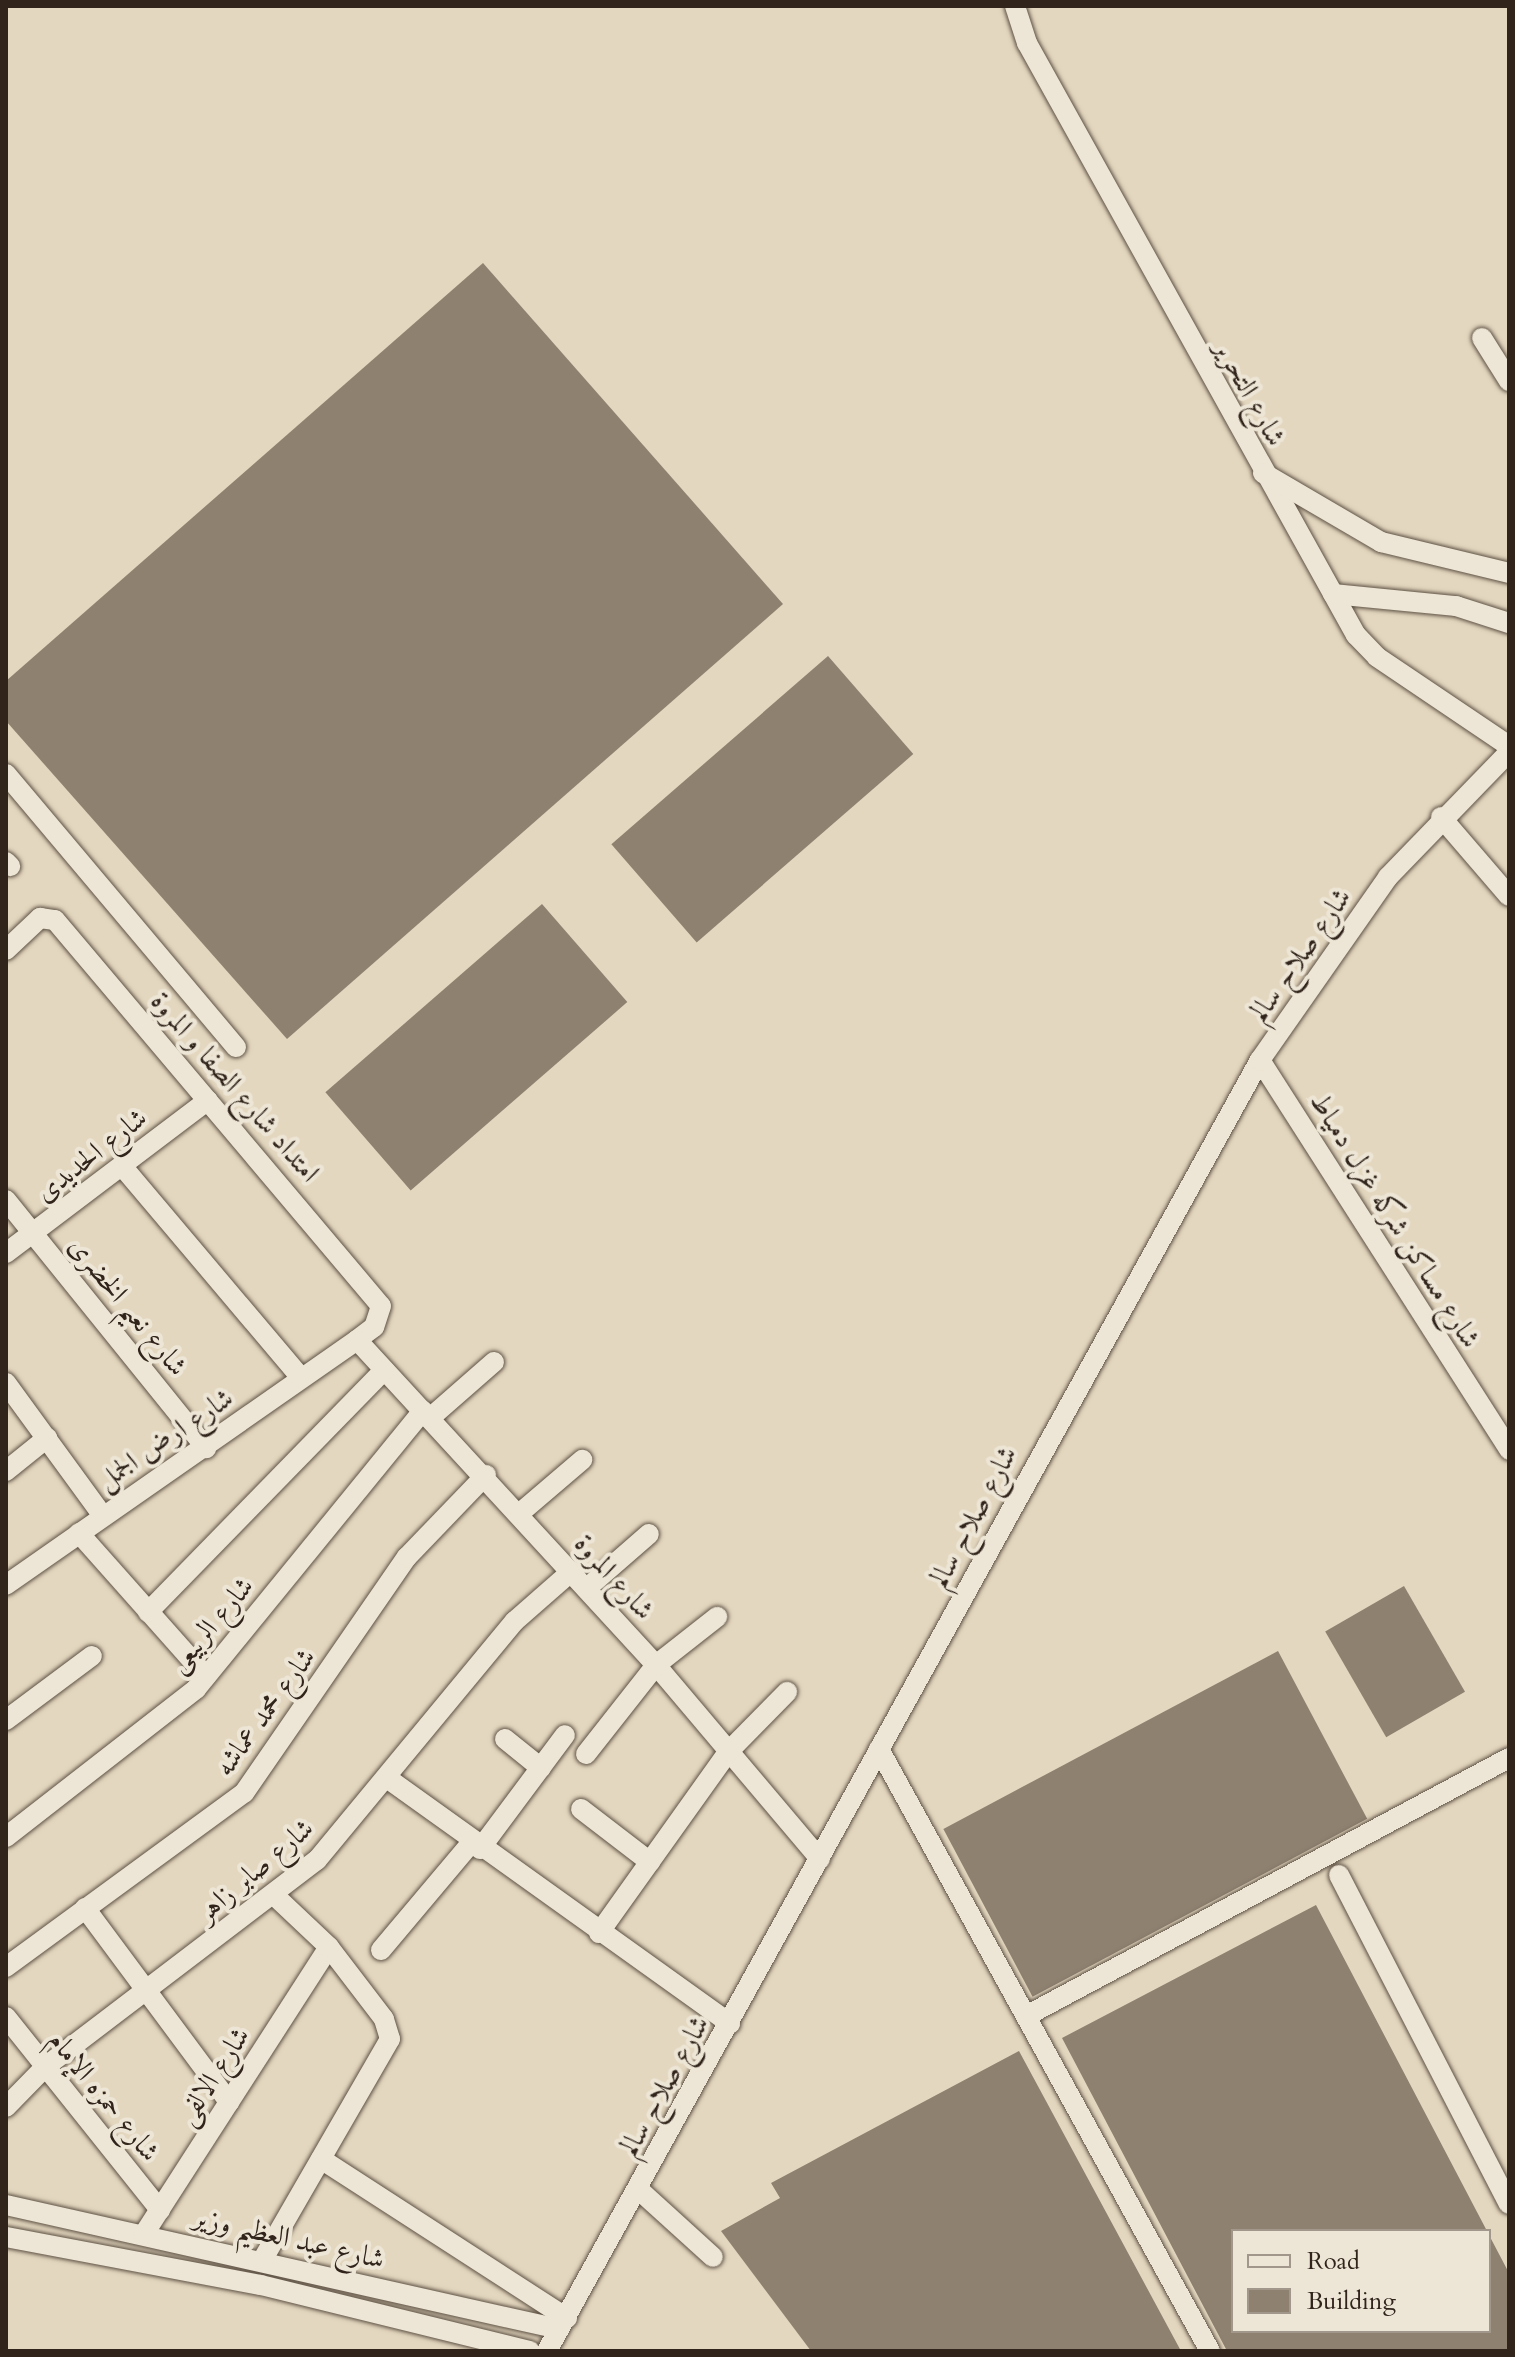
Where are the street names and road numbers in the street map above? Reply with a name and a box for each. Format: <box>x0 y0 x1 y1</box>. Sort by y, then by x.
street label: شارع التحرير <box>1207 334 1293 452</box>
street label: شارع صلاح سالم <box>1242 882 1358 1028</box>
street label: امتداد شارع الصفا و المروة <box>143 985 327 1189</box>
street label: شارع مساكن شركه غزل دمياط <box>1303 1086 1487 1354</box>
street label: شارع الحديدى <box>28 1101 154 1209</box>
street label: شارع نعيم الخضرى <box>62 1229 194 1383</box>
street label: شارع ارض الجمل <box>90 1381 240 1497</box>
street label: شارع صلاح سالم <box>922 1440 1024 1594</box>
street label: شارع المروة <box>567 1527 661 1627</box>
street label: شارع الربيعى <box>161 1570 261 1680</box>
street label: شارع محمد عماشه <box>207 1641 323 1783</box>
street label: شارع صابر زاهر <box>190 1811 320 1929</box>
street label: شارع صلاح سالم <box>612 2010 716 2162</box>
street label: شارع الالفى <box>169 2021 257 2131</box>
street label: شارع حمزه الإمام <box>41 2024 167 2168</box>
street label: شارع عبد العظيم وزير <box>190 2200 388 2276</box>

